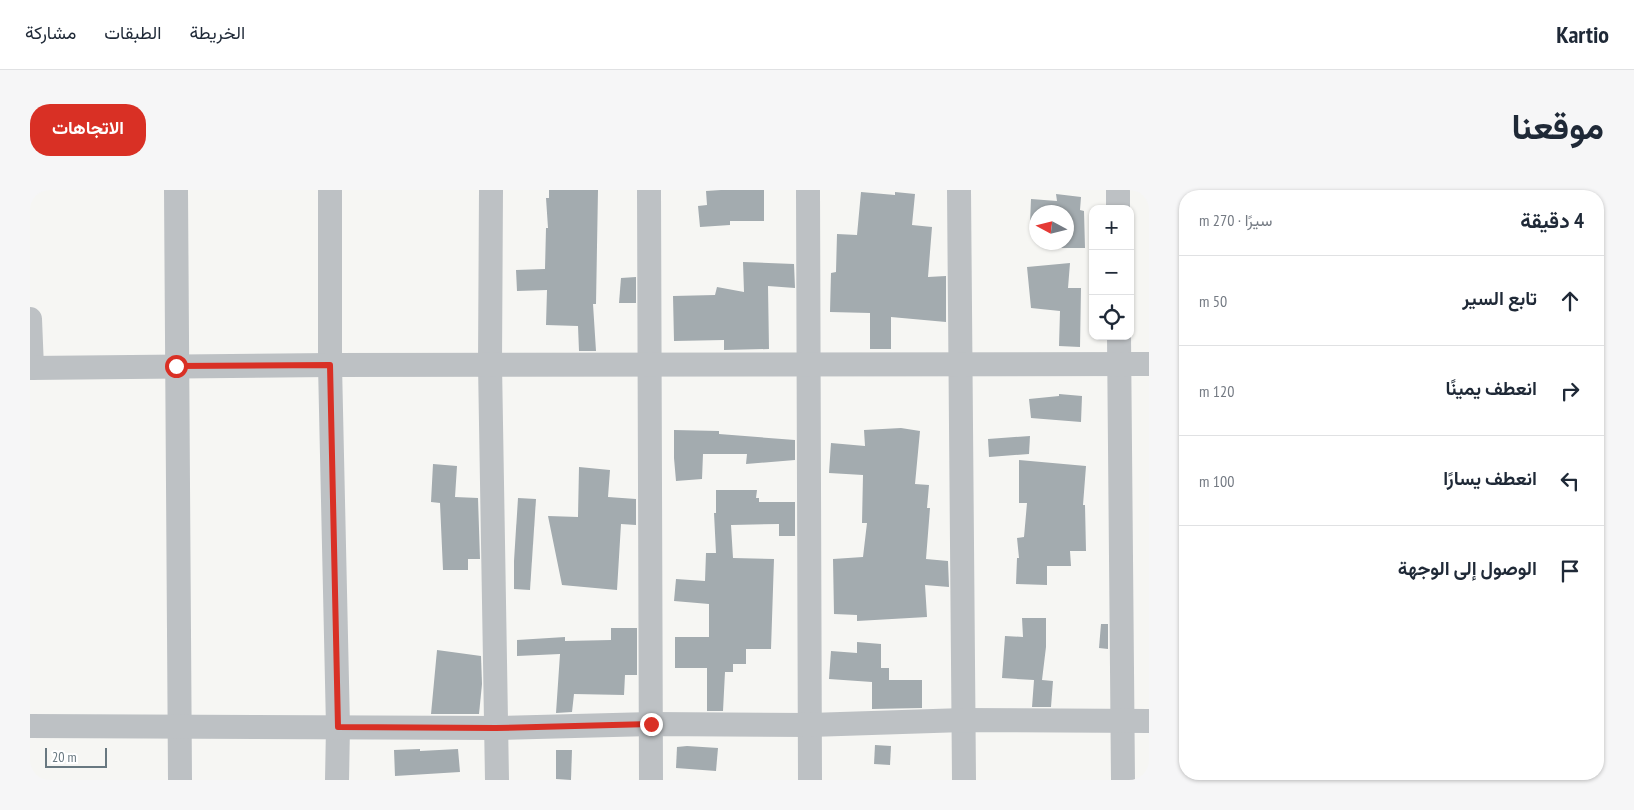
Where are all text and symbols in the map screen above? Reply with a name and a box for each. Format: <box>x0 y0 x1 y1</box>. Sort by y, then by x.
text: Kartio <box>1556 19 1609 50</box>
text: مشاركة <box>25 21 76 44</box>
text: الطبقات <box>104 21 161 44</box>
text: الخريطة <box>189 21 245 44</box>
text: موقعنا <box>1511 103 1604 149</box>
button: الاتجاهات <box>30 104 146 156</box>
north arrow <box>1029 205 1074 250</box>
map controls <box>1089 205 1134 340</box>
button: + <box>1089 205 1134 250</box>
text: 4 دقيقة <box>1520 207 1584 234</box>
text: سيرًا · 270 m <box>1199 210 1272 230</box>
button: − <box>1089 250 1134 295</box>
text: تابع السير <box>1462 286 1537 310</box>
icon: ahead <box>1556 287 1584 315</box>
text: 50 m <box>1199 291 1227 311</box>
button: locate <box>1089 295 1134 340</box>
route start <box>165 355 188 378</box>
text: انعطف يمينًا <box>1446 376 1537 400</box>
icon: right <box>1556 377 1584 405</box>
text: 120 m <box>1199 381 1234 401</box>
text: انعطف يسارًا <box>1443 466 1537 490</box>
icon: left <box>1556 467 1584 495</box>
text: 100 m <box>1199 471 1234 491</box>
text: الوصول إلى الوجهة <box>1398 556 1537 580</box>
icon: arrive <box>1556 557 1584 585</box>
route end <box>640 713 663 736</box>
scale bar <box>45 745 108 768</box>
text: 20 m <box>52 748 77 766</box>

